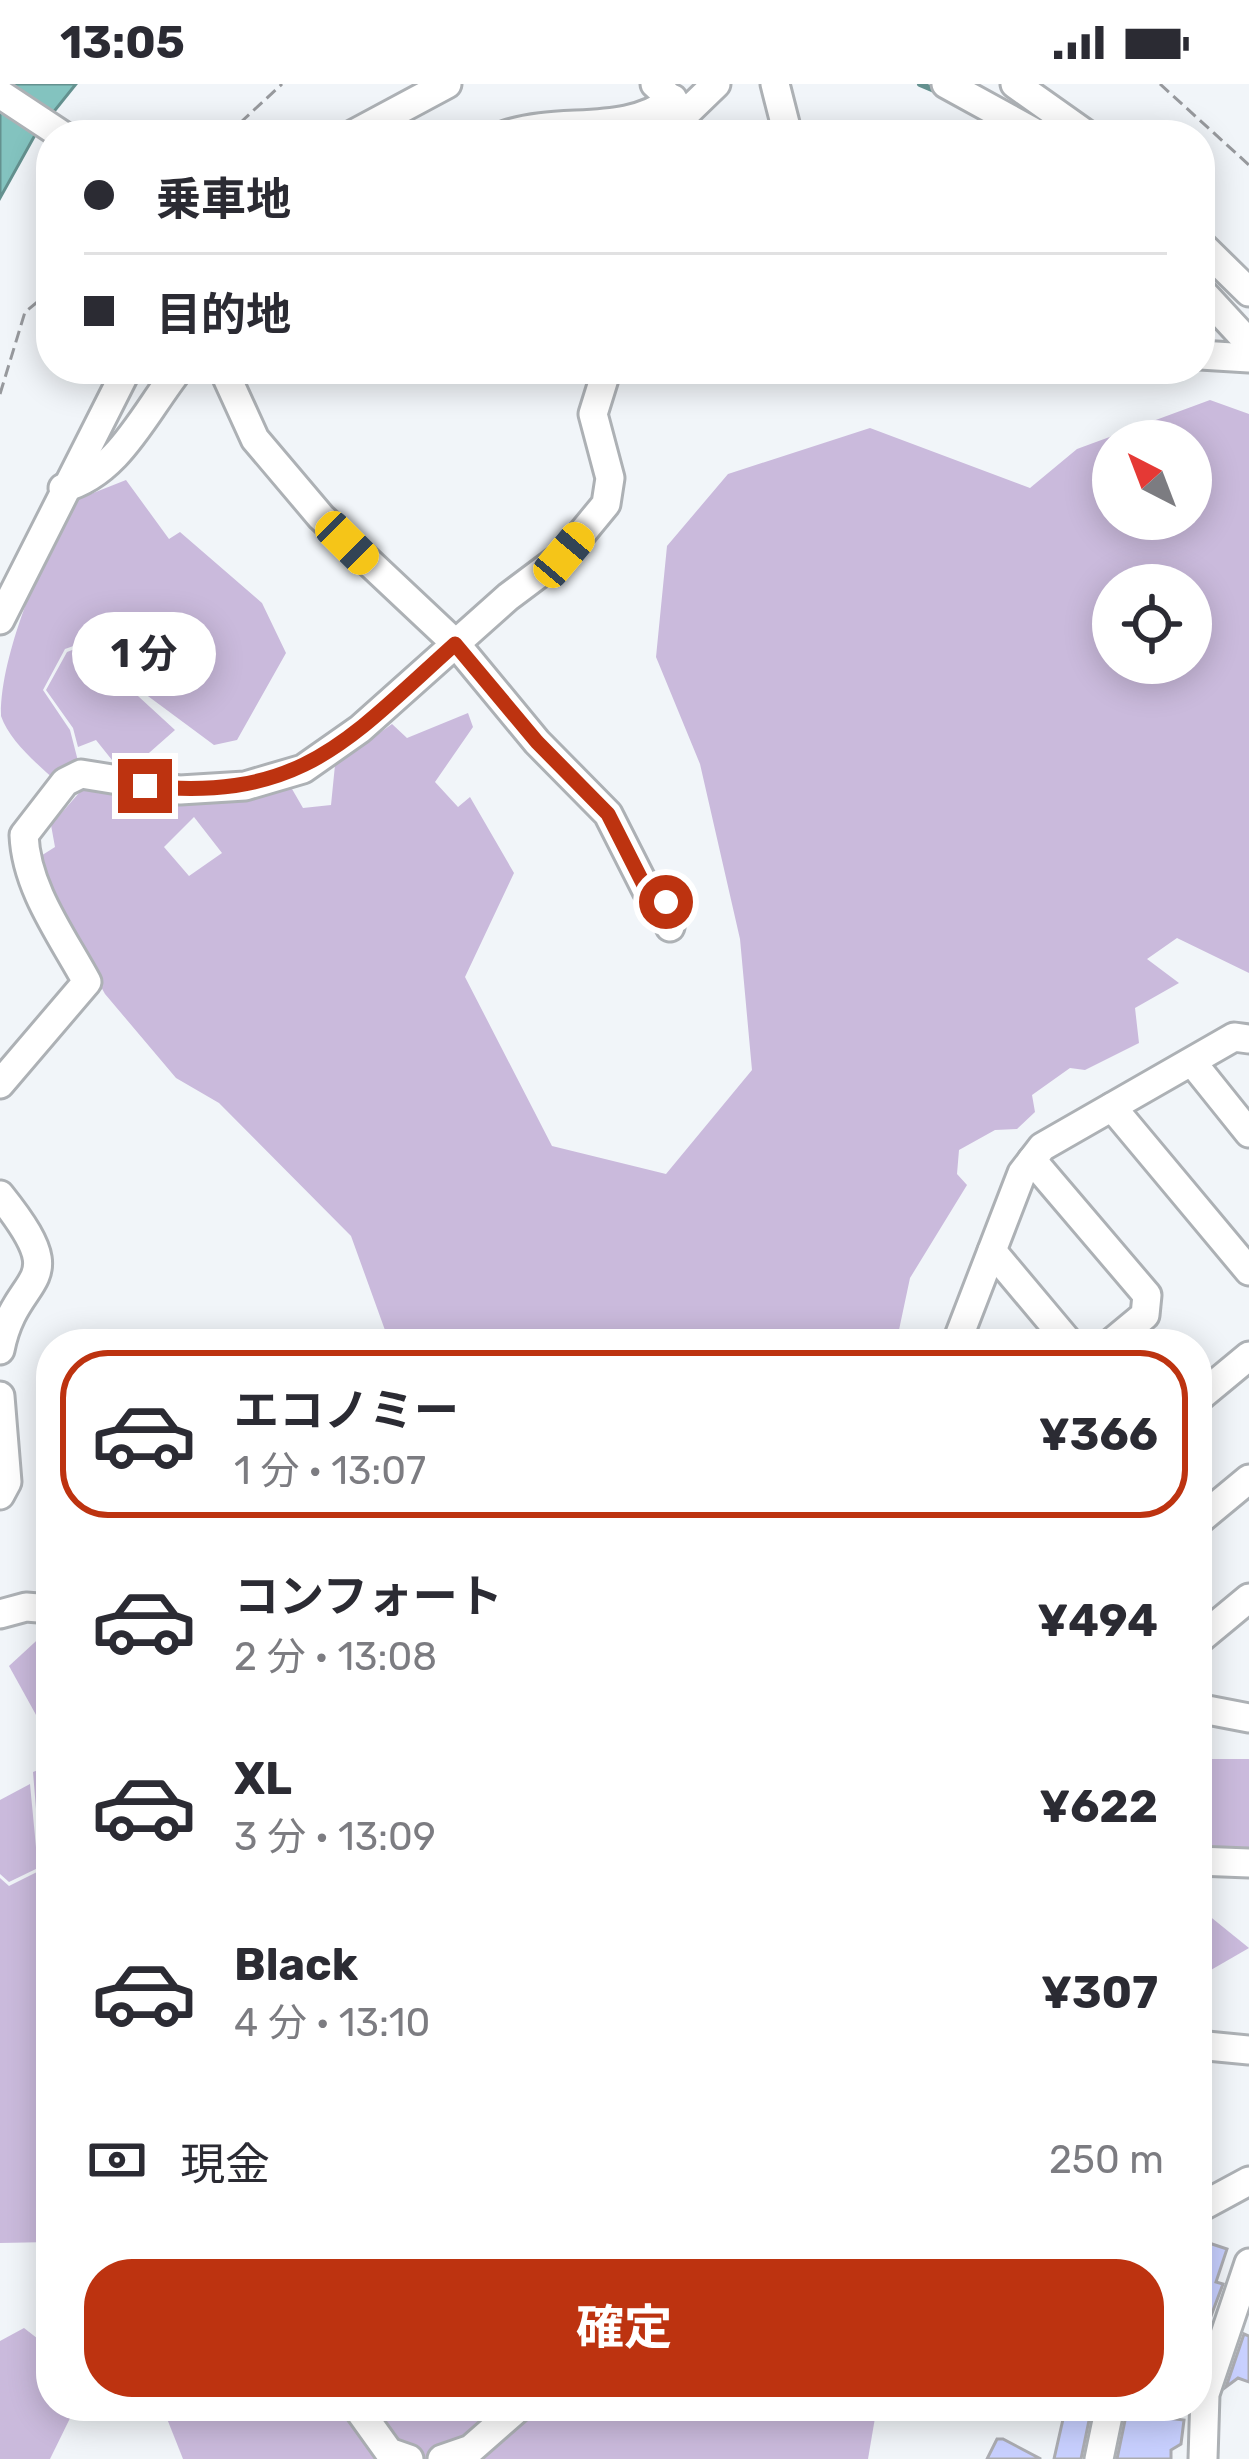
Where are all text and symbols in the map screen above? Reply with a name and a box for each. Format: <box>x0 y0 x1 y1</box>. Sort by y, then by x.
text: 13:05 <box>60 16 185 69</box>
text: 乗車地 <box>156 173 291 226</box>
text: 目的地 <box>156 288 291 341</box>
north arrow <box>1092 420 1212 540</box>
map controls <box>1092 420 1212 684</box>
car <box>309 505 385 581</box>
car <box>527 516 601 594</box>
button: locate <box>1092 564 1212 684</box>
callout: 1 分 <box>73 612 217 696</box>
text: 1 分 <box>111 631 177 677</box>
route end <box>118 759 172 813</box>
route start <box>639 875 693 929</box>
icon: car <box>90 1380 198 1488</box>
text: エコノミー <box>234 1384 459 1437</box>
text: ¥366 <box>1039 1408 1158 1461</box>
text: 1 分 · 13:07 <box>234 1448 426 1494</box>
icon: car <box>90 1566 198 1674</box>
text: コンフォート <box>234 1570 503 1623</box>
text: ¥494 <box>1037 1594 1158 1647</box>
text: 2 分 · 13:08 <box>234 1634 437 1680</box>
icon: car <box>90 1752 198 1860</box>
text: XL <box>234 1752 292 1805</box>
text: ¥622 <box>1039 1780 1158 1833</box>
text: 3 分 · 13:09 <box>234 1814 436 1860</box>
icon: car <box>90 1938 198 2046</box>
text: Black <box>234 1938 358 1991</box>
text: ¥307 <box>1041 1966 1158 2019</box>
text: 4 分 · 13:10 <box>234 2000 430 2046</box>
icon: cash <box>84 2127 150 2193</box>
text: 250 m <box>1049 2137 1164 2183</box>
text: 現金 <box>180 2138 270 2191</box>
button: 確定 <box>84 2259 1164 2397</box>

